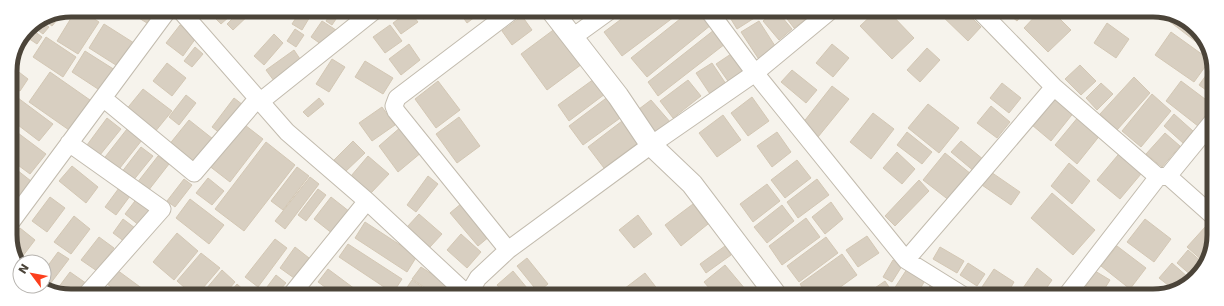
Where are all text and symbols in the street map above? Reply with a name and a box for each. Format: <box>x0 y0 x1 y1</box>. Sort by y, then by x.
north arrow <box>12 254 52 294</box>
text: N <box>16 262 32 276</box>

